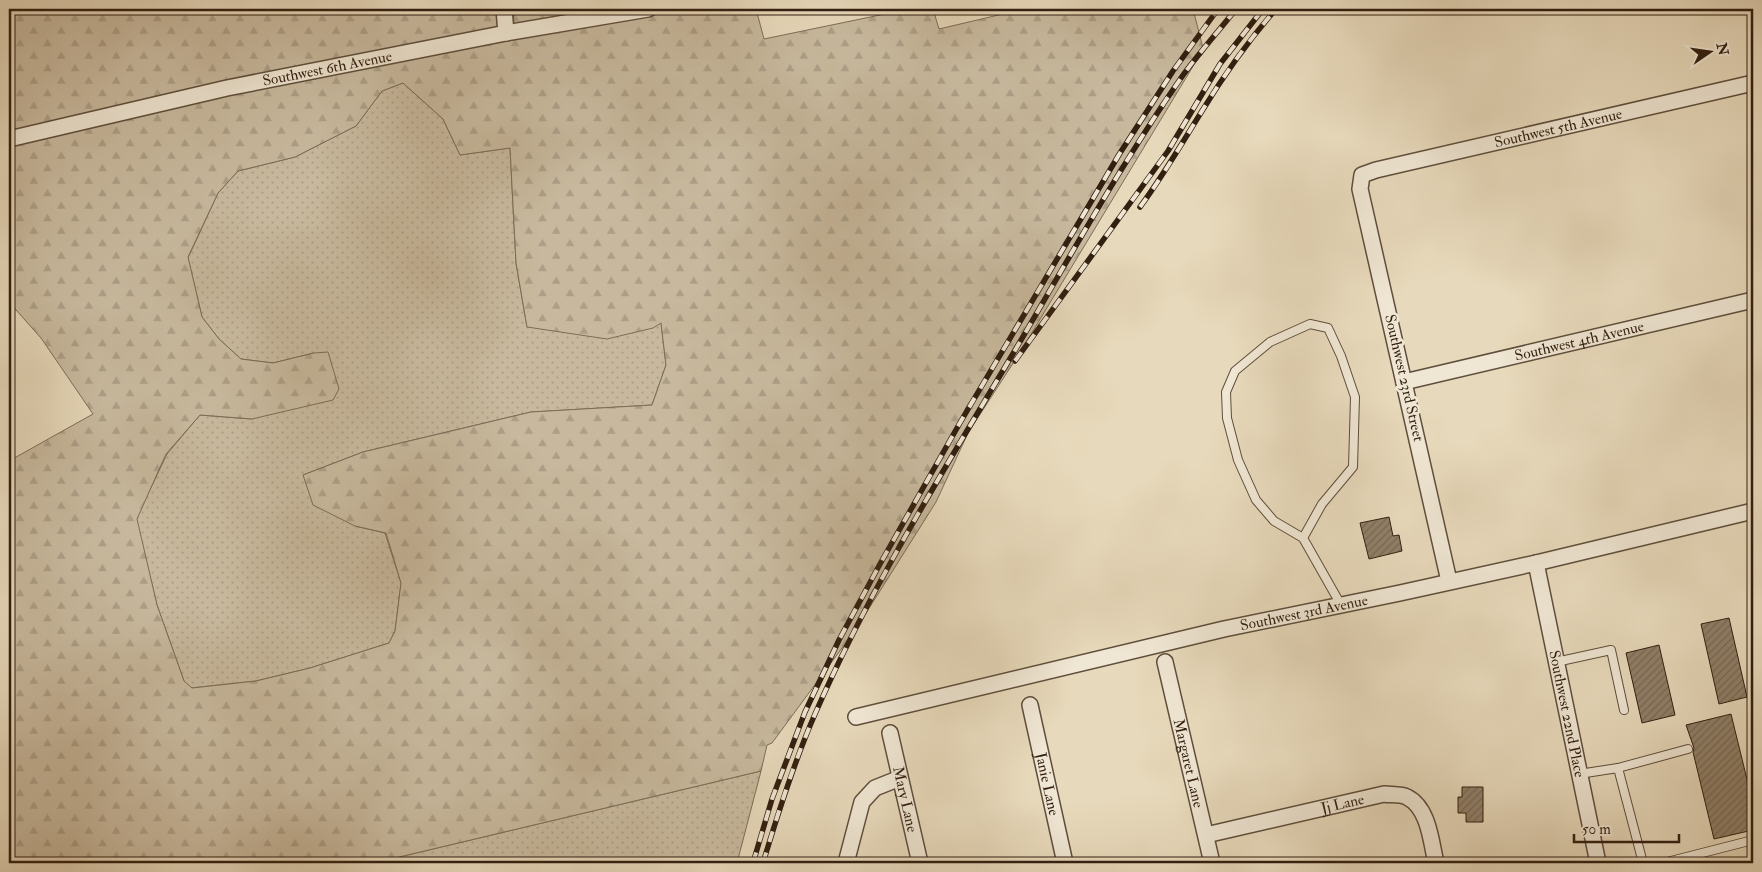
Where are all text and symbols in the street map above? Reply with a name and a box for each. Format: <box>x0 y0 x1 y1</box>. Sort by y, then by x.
north arrow <box>1684 28 1734 78</box>
text: N <box>1712 40 1732 58</box>
street label: Southwest 6th Avenue <box>261 46 394 90</box>
street label: Southwest 5th Avenue <box>1493 104 1624 152</box>
street label: Southwest 23rd Street <box>1380 313 1428 444</box>
street label: Southwest 4th Avenue <box>1513 316 1646 365</box>
street label: Southwest 3rd Avenue <box>1238 590 1369 635</box>
street label: Southwest 22nd Place <box>1545 649 1590 779</box>
street label: Margaret Lane <box>1169 717 1208 810</box>
street label: Janie Lane <box>1030 750 1064 817</box>
street label: Mary Lane <box>888 764 922 834</box>
street label: Jj Lane <box>1318 789 1366 819</box>
scale bar <box>1574 812 1680 844</box>
text: 50 m <box>1582 820 1611 839</box>

